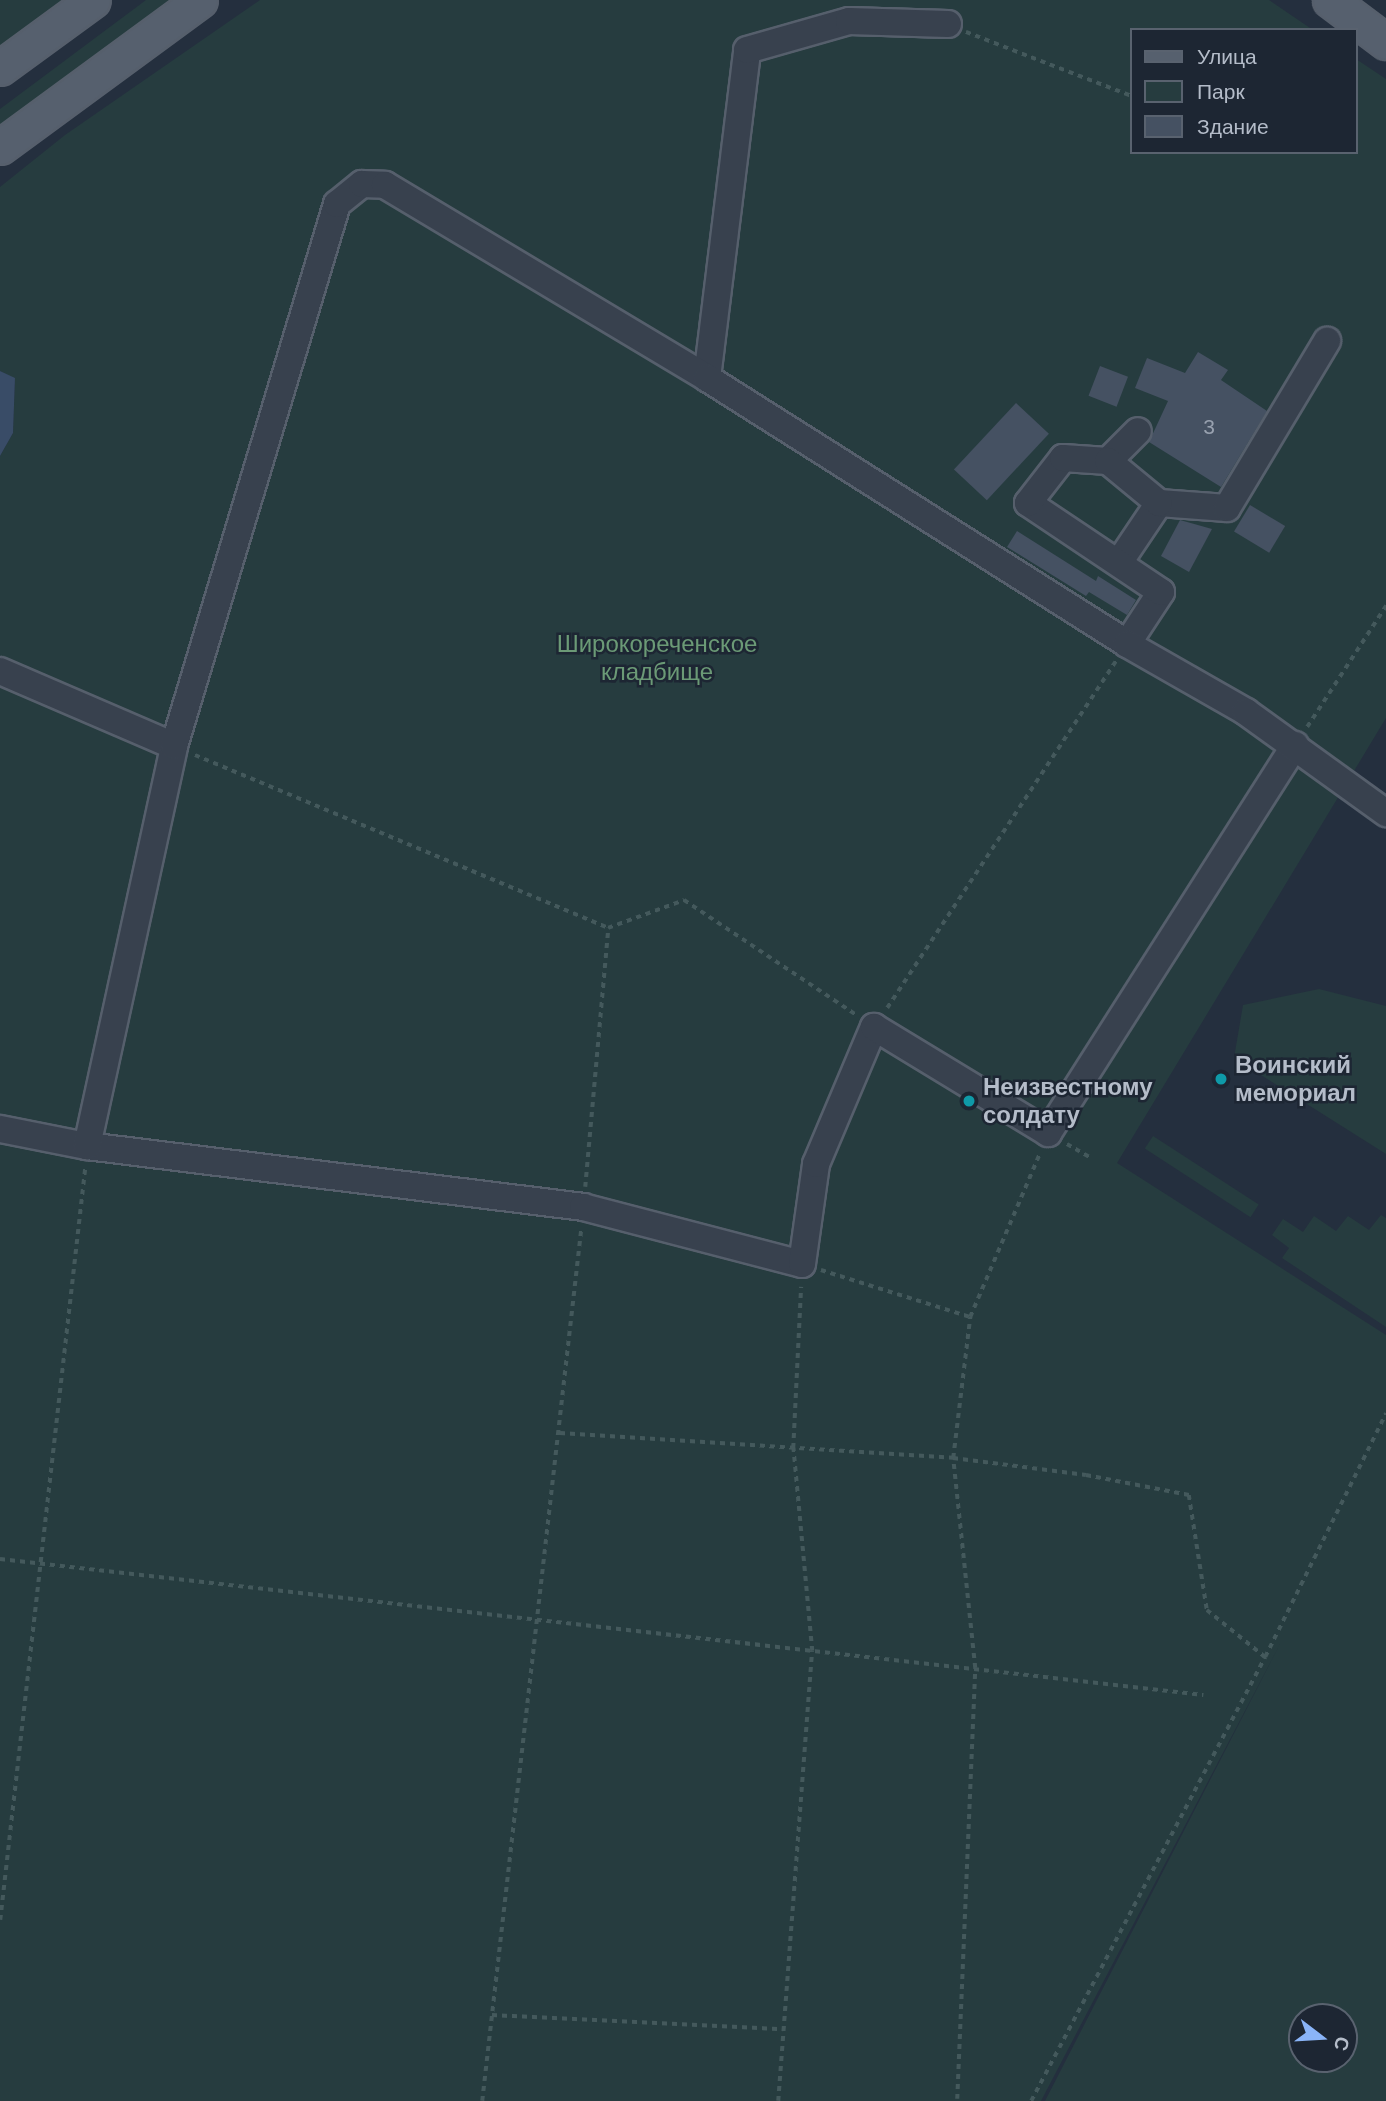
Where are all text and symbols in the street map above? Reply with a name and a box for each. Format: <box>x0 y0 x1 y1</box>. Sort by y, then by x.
legend <box>1130 28 1358 154</box>
text: Улица <box>1197 45 1257 68</box>
text: Парк <box>1197 80 1245 103</box>
text: Здание <box>1197 115 1269 138</box>
house number: 3 <box>1203 414 1215 440</box>
park label: Широкореченское кладбище <box>557 630 757 686</box>
place label: Воинский мемориал <box>1235 1051 1356 1107</box>
marker: Воинский мемориал <box>1213 1071 1229 1087</box>
place label: Неизвестному солдату <box>983 1073 1153 1129</box>
marker: Неизвестному солдату <box>961 1093 977 1109</box>
north arrow <box>1288 2003 1358 2073</box>
text: С <box>1330 2034 1354 2053</box>

